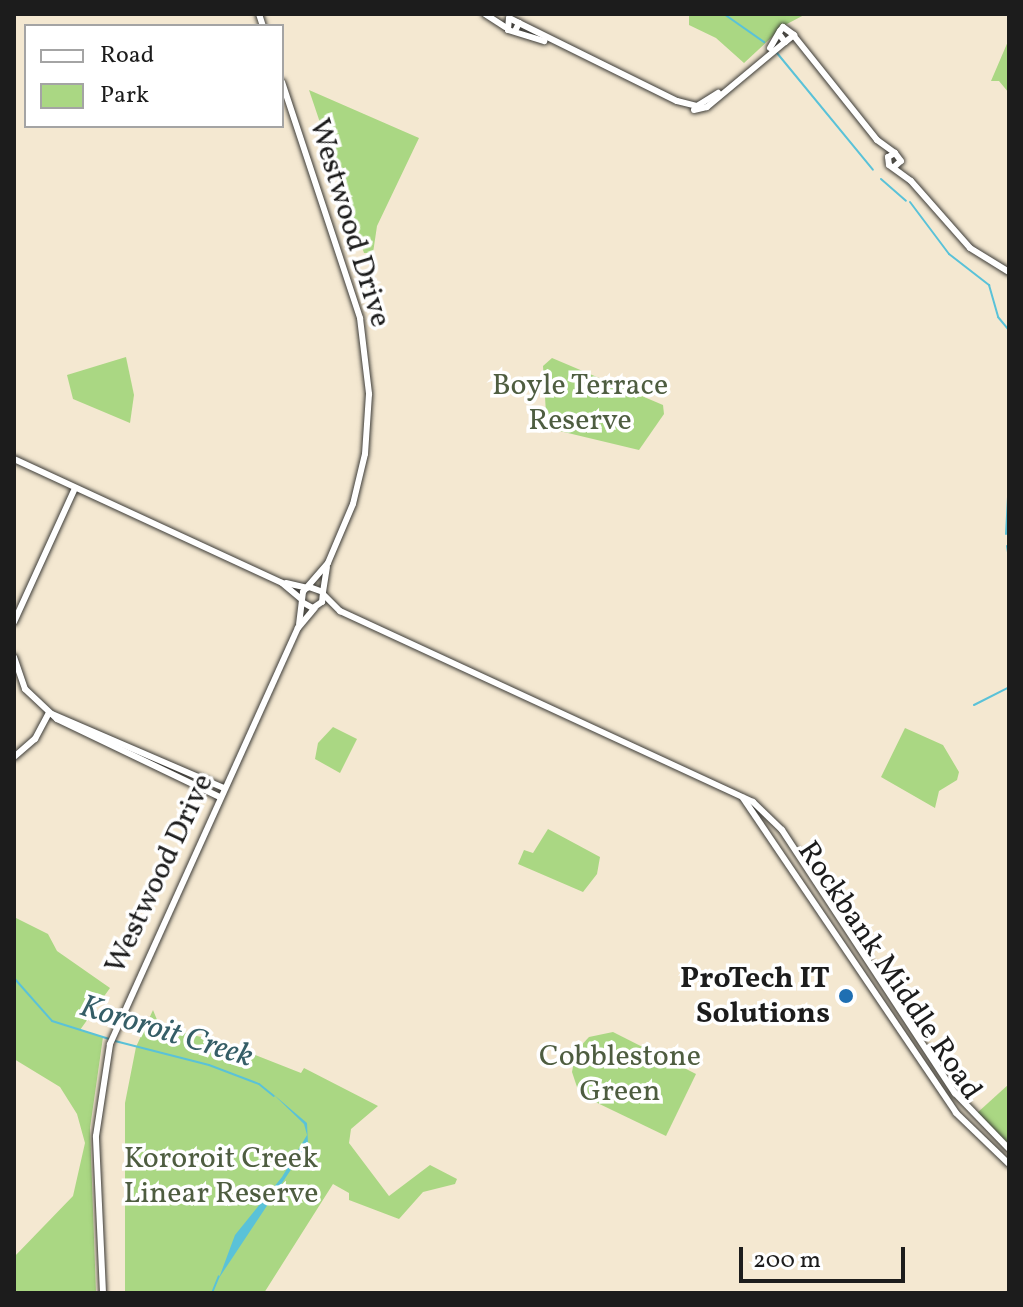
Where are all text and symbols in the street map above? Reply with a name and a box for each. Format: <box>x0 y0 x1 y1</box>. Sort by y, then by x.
legend <box>24 24 284 128</box>
text: Road <box>100 39 154 73</box>
text: Park <box>100 79 149 113</box>
street label: Westwood Drive <box>300 114 398 332</box>
park label: Boyle Terrace Reserve <box>491 368 669 438</box>
street label: Westwood Drive <box>98 768 222 980</box>
street label: Rockbank Middle Road <box>789 835 989 1107</box>
place label: ProTech IT Solutions <box>680 961 830 1032</box>
marker: ProTech IT Solutions <box>837 987 855 1005</box>
water label: Kororoit Creek <box>75 988 257 1078</box>
park label: Cobblestone Green <box>539 1039 701 1110</box>
park label: Kororoit Creek Linear Reserve <box>124 1141 318 1212</box>
scale bar <box>743 1231 909 1281</box>
text: 200 m <box>753 1244 821 1278</box>

